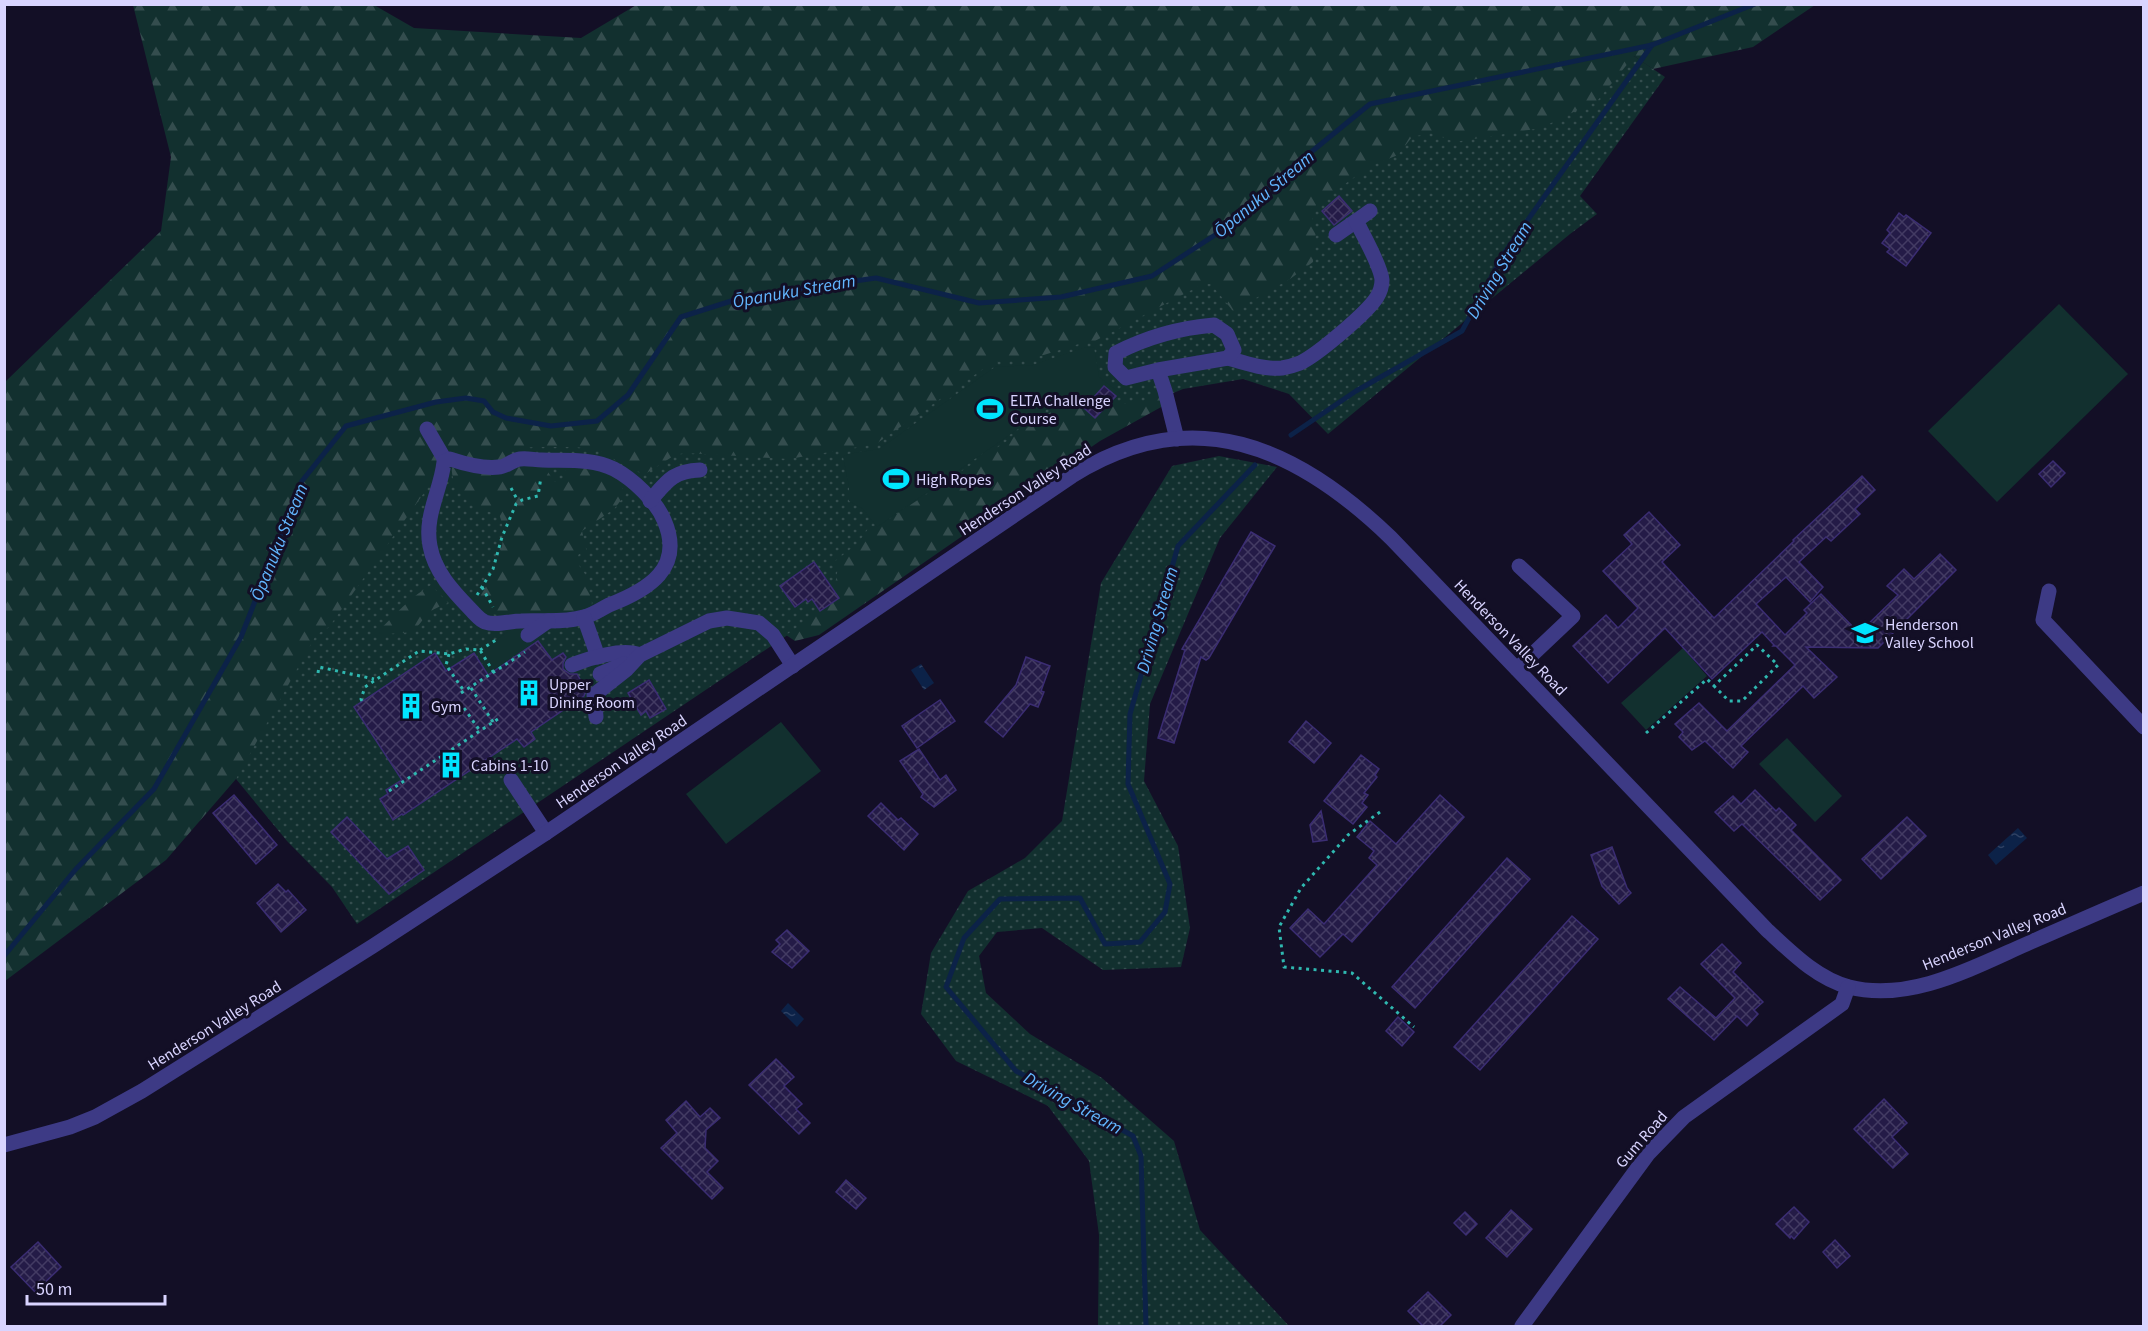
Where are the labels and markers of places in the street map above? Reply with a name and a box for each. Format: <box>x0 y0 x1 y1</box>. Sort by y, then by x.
place label: ELTA Challenge Course <box>1010 390 1111 430</box>
sports icon: ELTA Challenge Course <box>975 394 1005 424</box>
sports icon: High Ropes <box>881 464 911 494</box>
place label: High Ropes <box>916 469 992 491</box>
place label: Henderson Valley School <box>1885 614 1974 654</box>
school or university icon: Henderson Valley School <box>1850 618 1880 648</box>
place label: Upper Dining Room <box>549 674 635 714</box>
building icon: Upper Dining Room <box>514 678 544 708</box>
building icon: Gym <box>396 691 426 721</box>
place label: Gym <box>431 696 462 718</box>
building icon: Cabins 1-10 <box>436 750 466 780</box>
place label: Cabins 1-10 <box>471 755 549 777</box>

